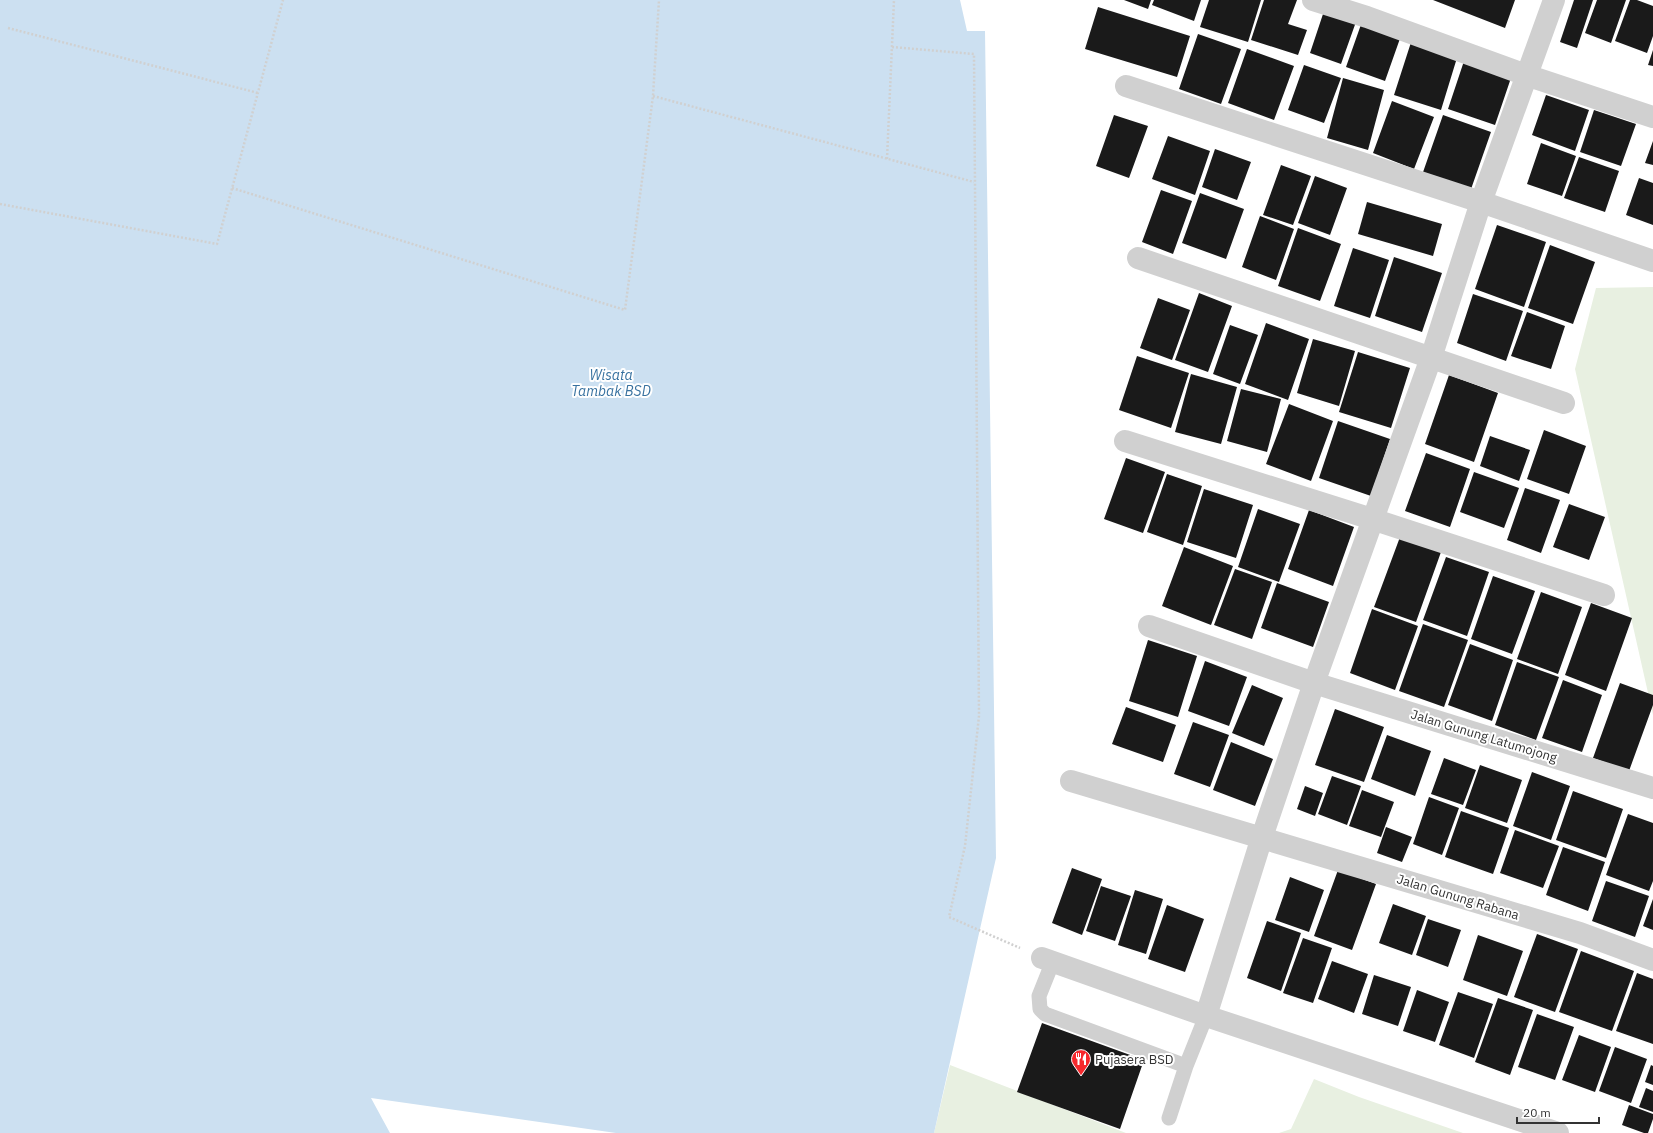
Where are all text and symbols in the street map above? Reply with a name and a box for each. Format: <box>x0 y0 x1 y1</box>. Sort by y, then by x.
water label: Wisata Tambak BSD <box>571 366 651 400</box>
street label: Jalan Gunung Latumojong <box>1409 706 1559 766</box>
street label: Jalan Gunung Rabana <box>1395 870 1521 924</box>
restaurant icon: Pujasera BSD <box>1070 1048 1092 1076</box>
place label: Pujasera BSD <box>1095 1051 1173 1068</box>
scale bar <box>1517 1099 1599 1125</box>
text: 20 m <box>1523 1105 1551 1120</box>

